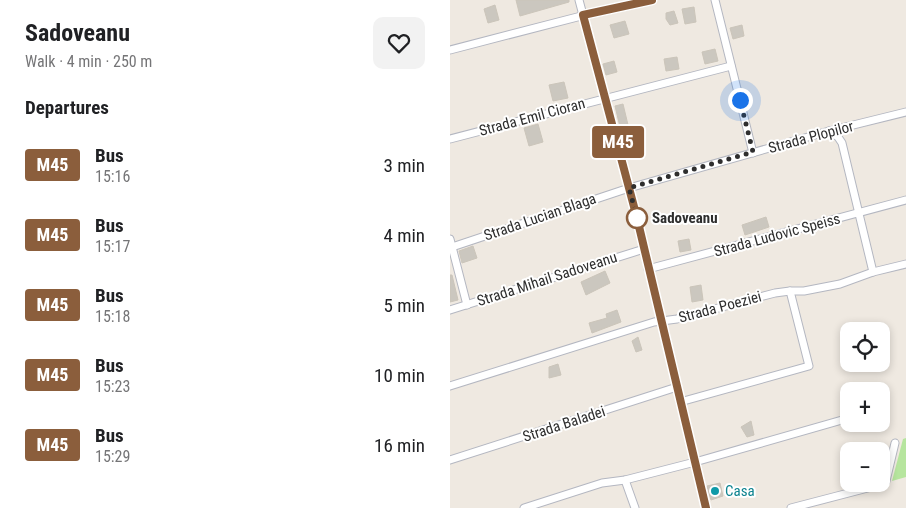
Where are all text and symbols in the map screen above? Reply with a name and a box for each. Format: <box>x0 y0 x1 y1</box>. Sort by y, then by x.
button: heart <box>373 17 425 69</box>
text: Sadoveanu <box>25 19 130 47</box>
text: Walk · 4 min · 250 m <box>25 52 152 71</box>
your location <box>728 88 753 113</box>
street label: Strada Emil Cioran <box>477 94 587 140</box>
text: Departures <box>25 96 109 119</box>
street label: Strada Plopilor <box>766 117 856 157</box>
line badge: M45 <box>589 126 647 158</box>
text: M45 <box>602 131 634 152</box>
text: Bus <box>95 144 124 167</box>
text: M45 <box>37 154 68 175</box>
text: 3 min <box>383 154 425 177</box>
text: 15:16 <box>95 167 130 186</box>
street label: Strada Lucian Blaga <box>482 189 598 245</box>
marker: Sadoveanu <box>626 207 648 229</box>
place label: Sadoveanu <box>652 209 718 227</box>
street label: Strada Ludovic Speiss <box>712 209 842 261</box>
text: Bus <box>95 214 124 237</box>
text: M45 <box>37 224 68 245</box>
text: 4 min <box>383 224 425 247</box>
text: 15:17 <box>95 237 130 256</box>
street label: Strada Mihail Sadoveanu <box>475 248 619 310</box>
text: Bus <box>95 284 124 307</box>
street label: Strada Poeziei <box>677 287 763 327</box>
text: M45 <box>37 294 68 315</box>
text: 5 min <box>383 294 425 317</box>
text: 15:18 <box>95 307 130 326</box>
map controls <box>840 322 890 492</box>
button: locate <box>840 322 890 372</box>
text: Bus <box>95 354 124 377</box>
text: M45 <box>37 364 68 385</box>
text: 10 min <box>374 364 425 387</box>
text: 15:23 <box>95 377 130 396</box>
button: + <box>840 382 890 432</box>
street label: Strada Baladei <box>520 402 608 446</box>
text: Bus <box>95 424 124 447</box>
text: M45 <box>37 434 68 455</box>
text: 16 min <box>374 434 425 457</box>
button: − <box>840 442 890 492</box>
text: 15:29 <box>95 447 130 466</box>
place label: Casa <box>725 482 755 500</box>
marker: Casa <box>709 485 721 497</box>

